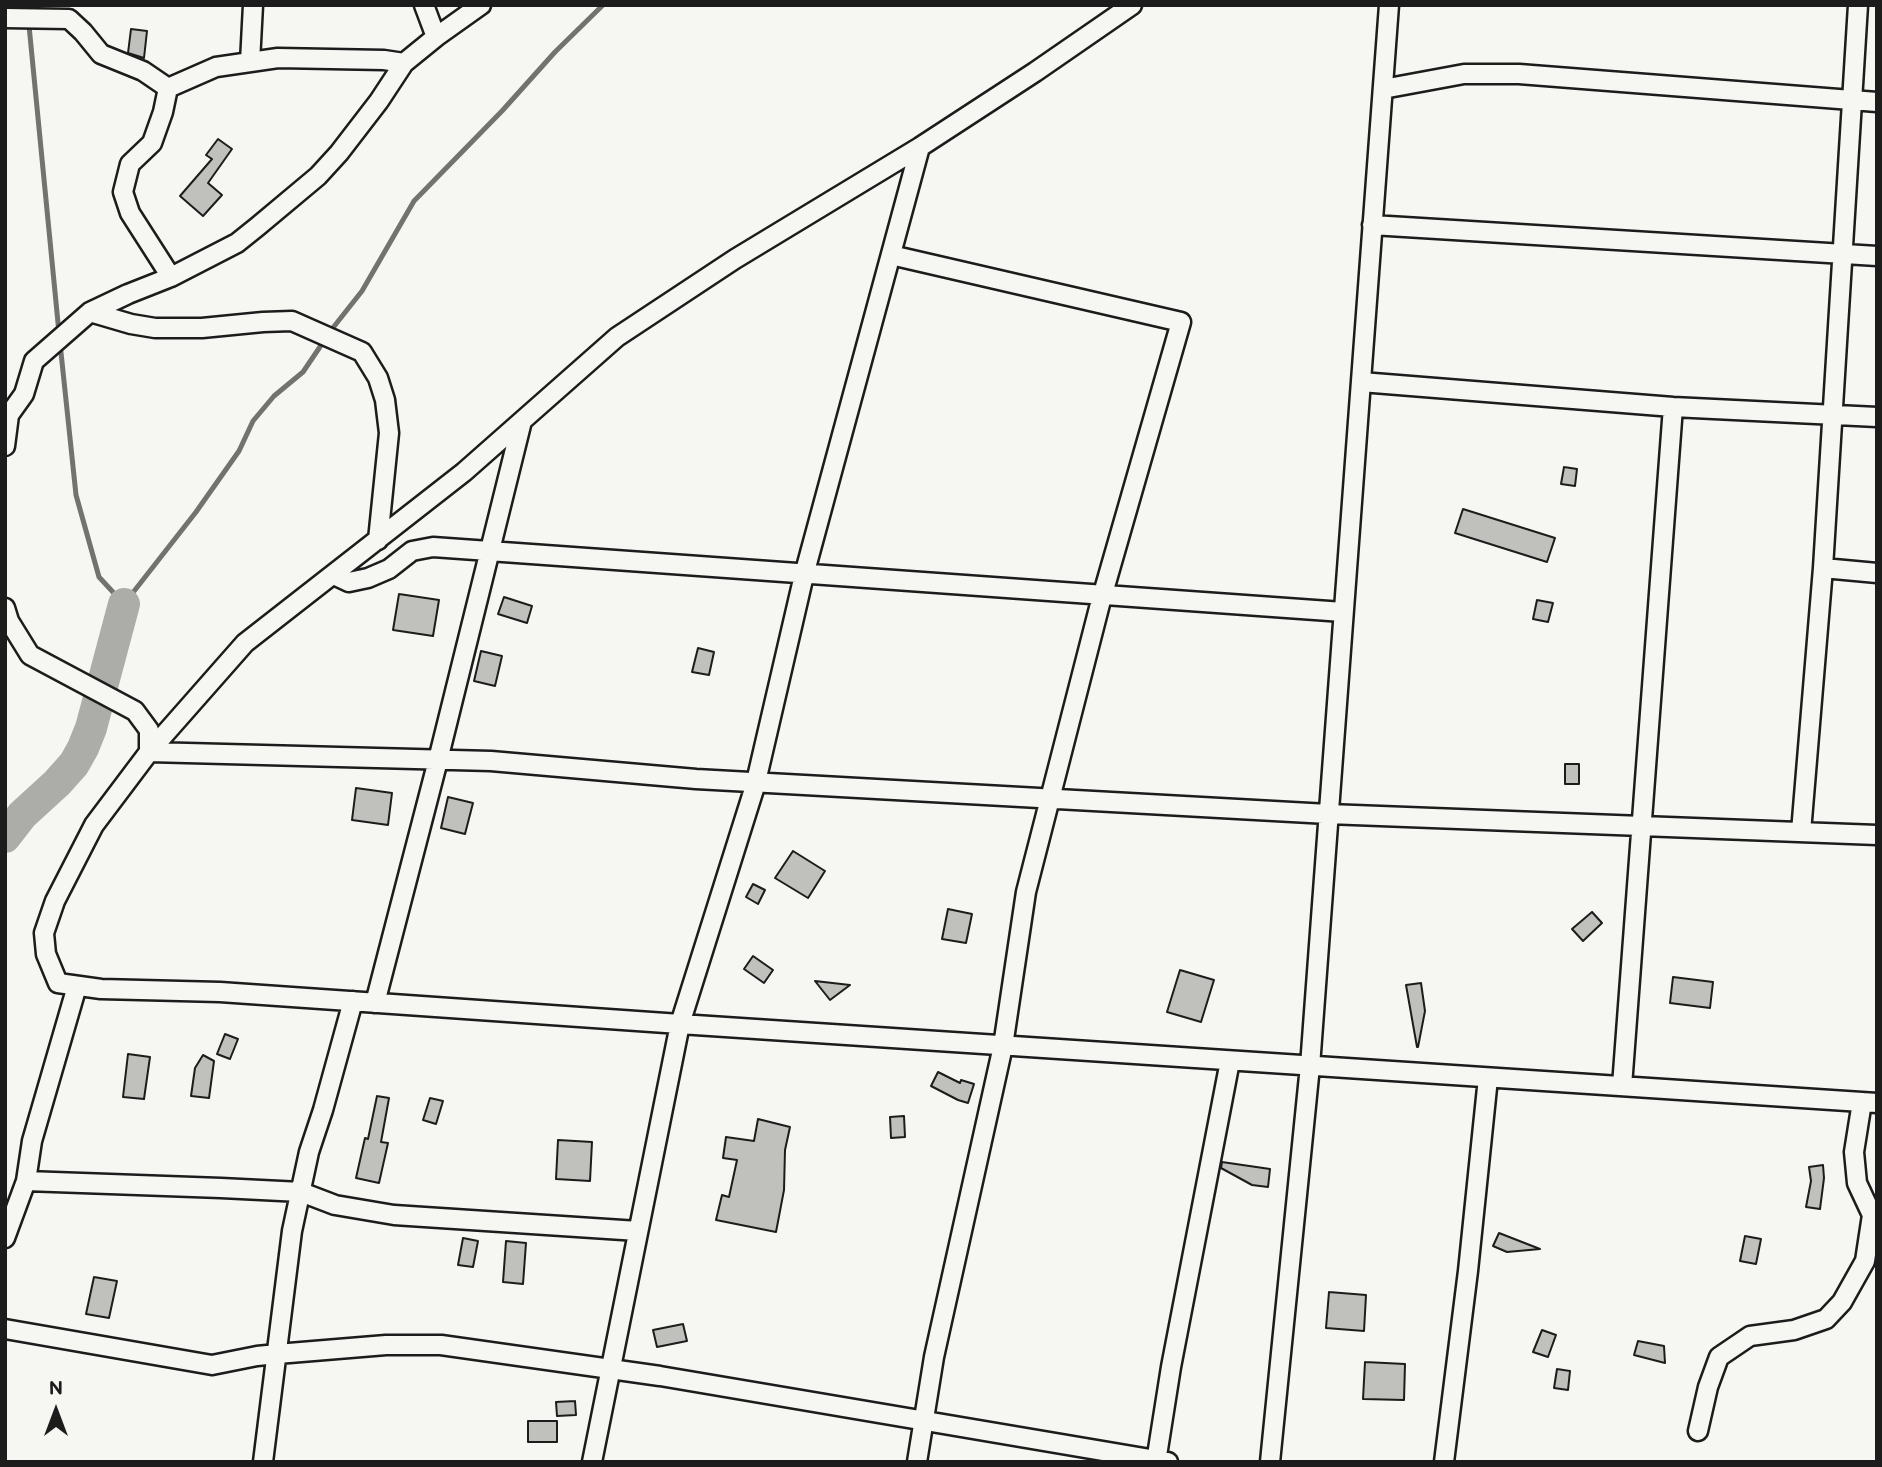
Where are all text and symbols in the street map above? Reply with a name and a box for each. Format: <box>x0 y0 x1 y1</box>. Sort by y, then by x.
north arrow <box>21 1376 91 1446</box>
text: N <box>49 1378 63 1401</box>

